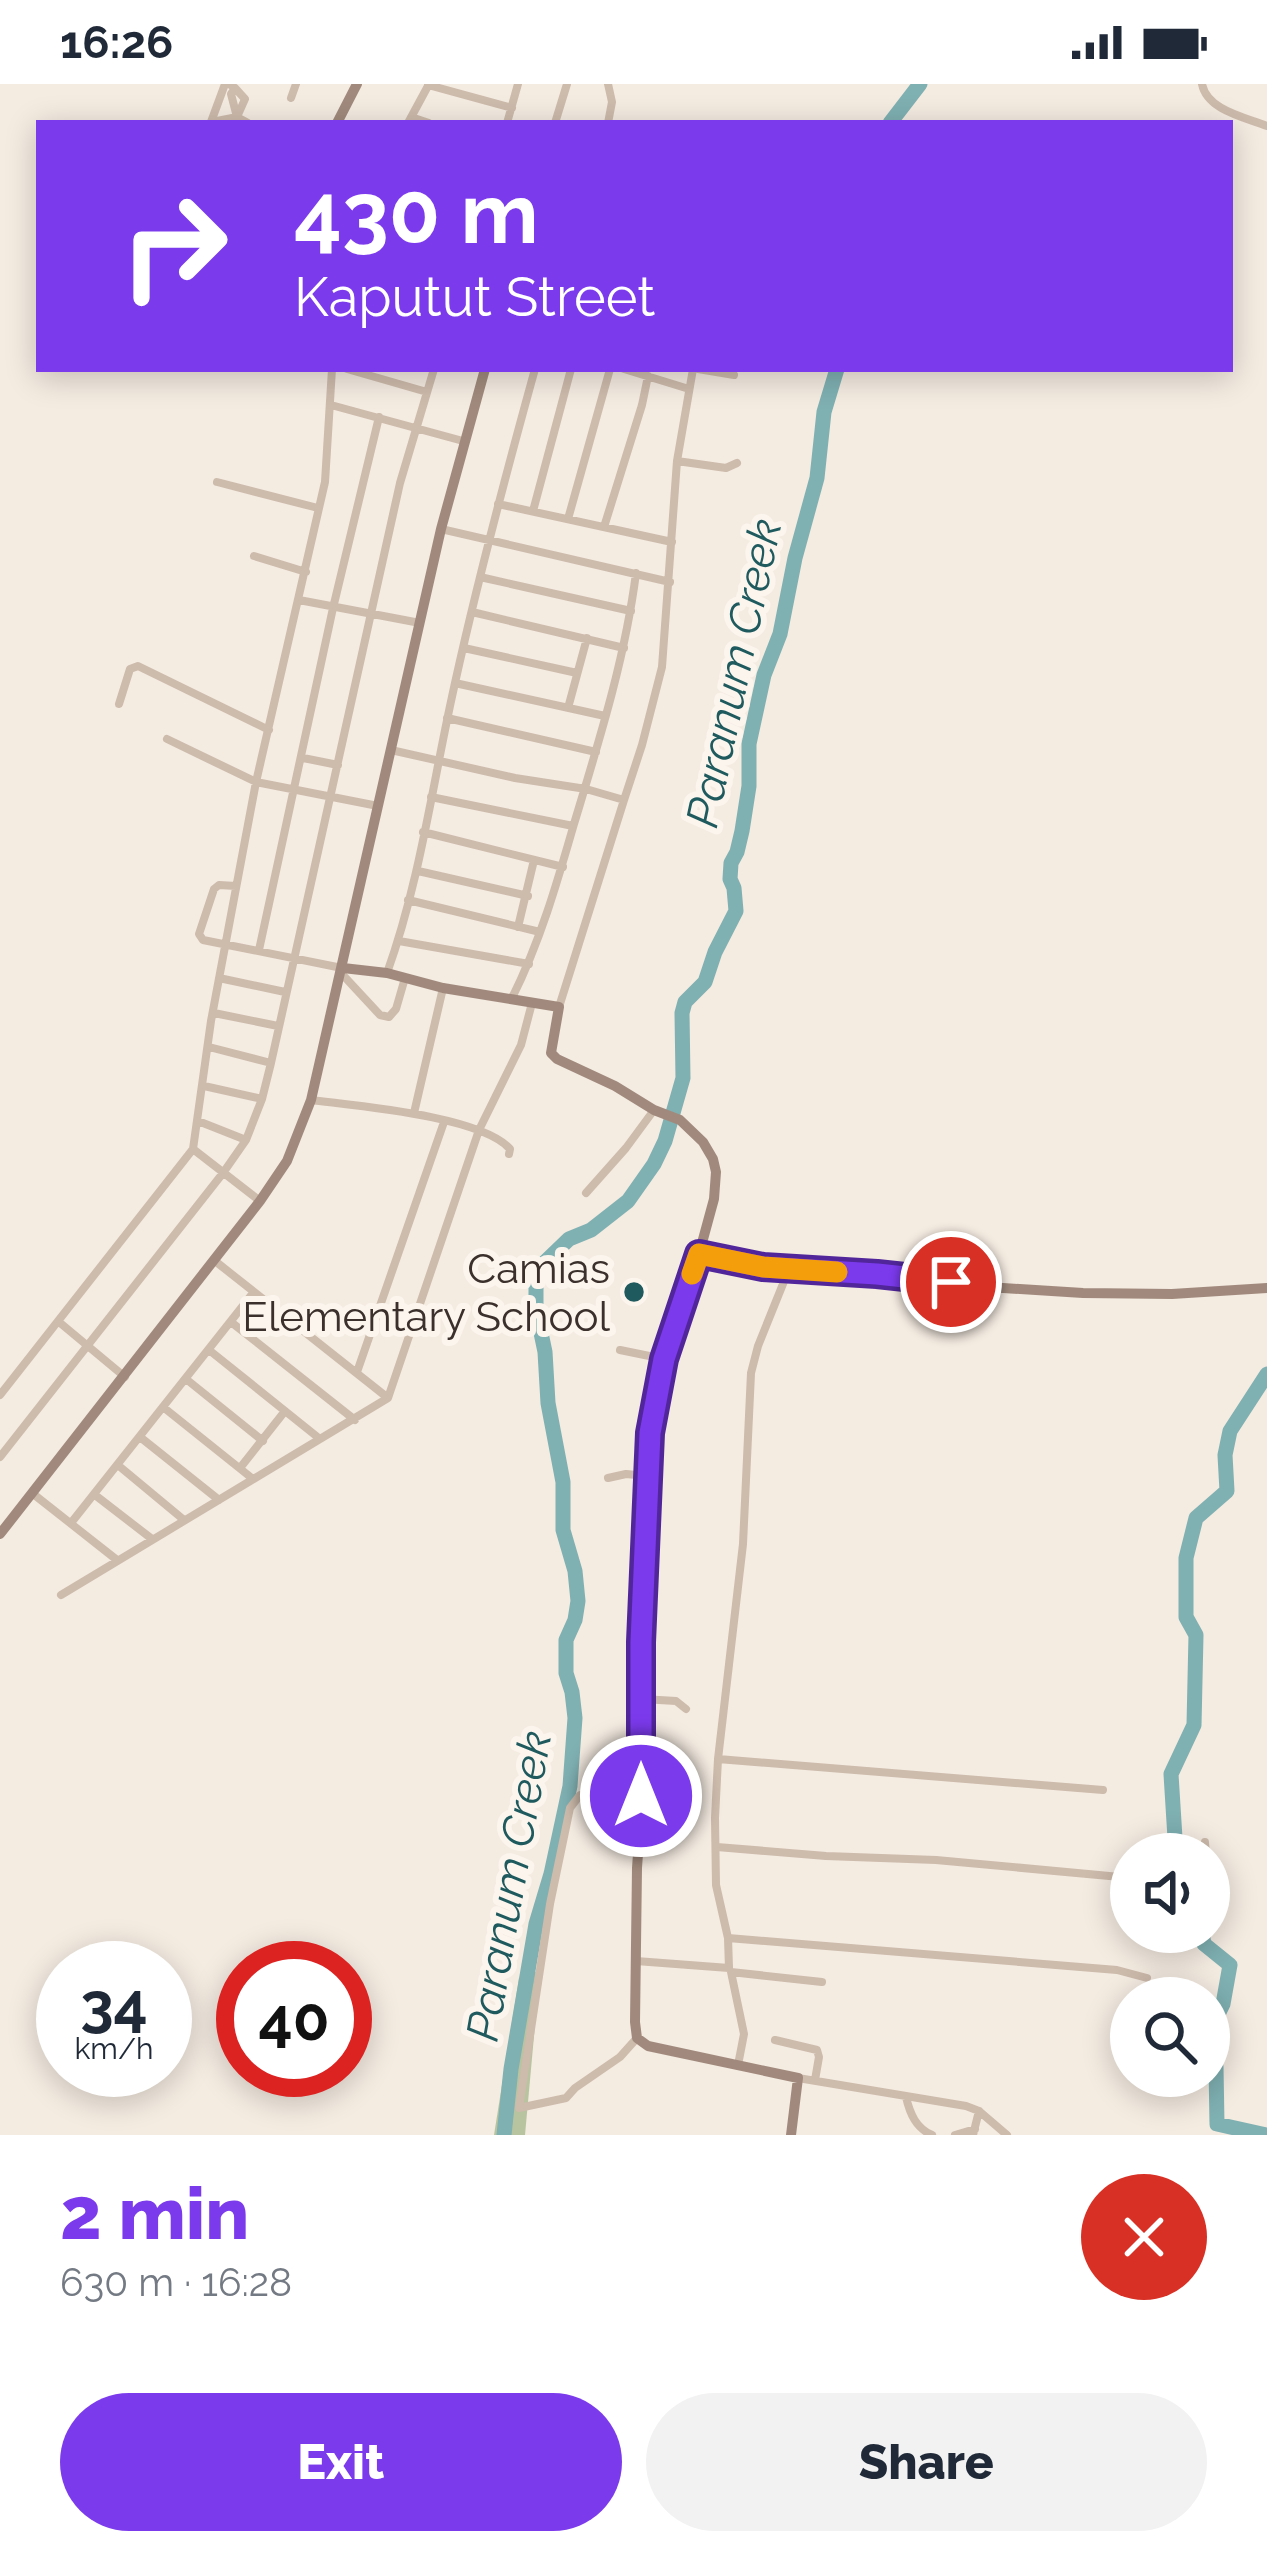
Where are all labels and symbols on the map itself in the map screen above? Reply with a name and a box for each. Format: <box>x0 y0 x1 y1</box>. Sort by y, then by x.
water label: Paranum Creek <box>675 514 793 832</box>
pin <box>900 1231 1002 1333</box>
place label: Camias Elementary School <box>242 1244 611 1341</box>
marker: Camias Elementary School <box>621 1279 647 1305</box>
water label: Paranum Creek <box>456 1727 562 2045</box>
position arrow <box>578 1733 704 1859</box>
speed limit sign: 40 <box>216 1941 372 2097</box>

